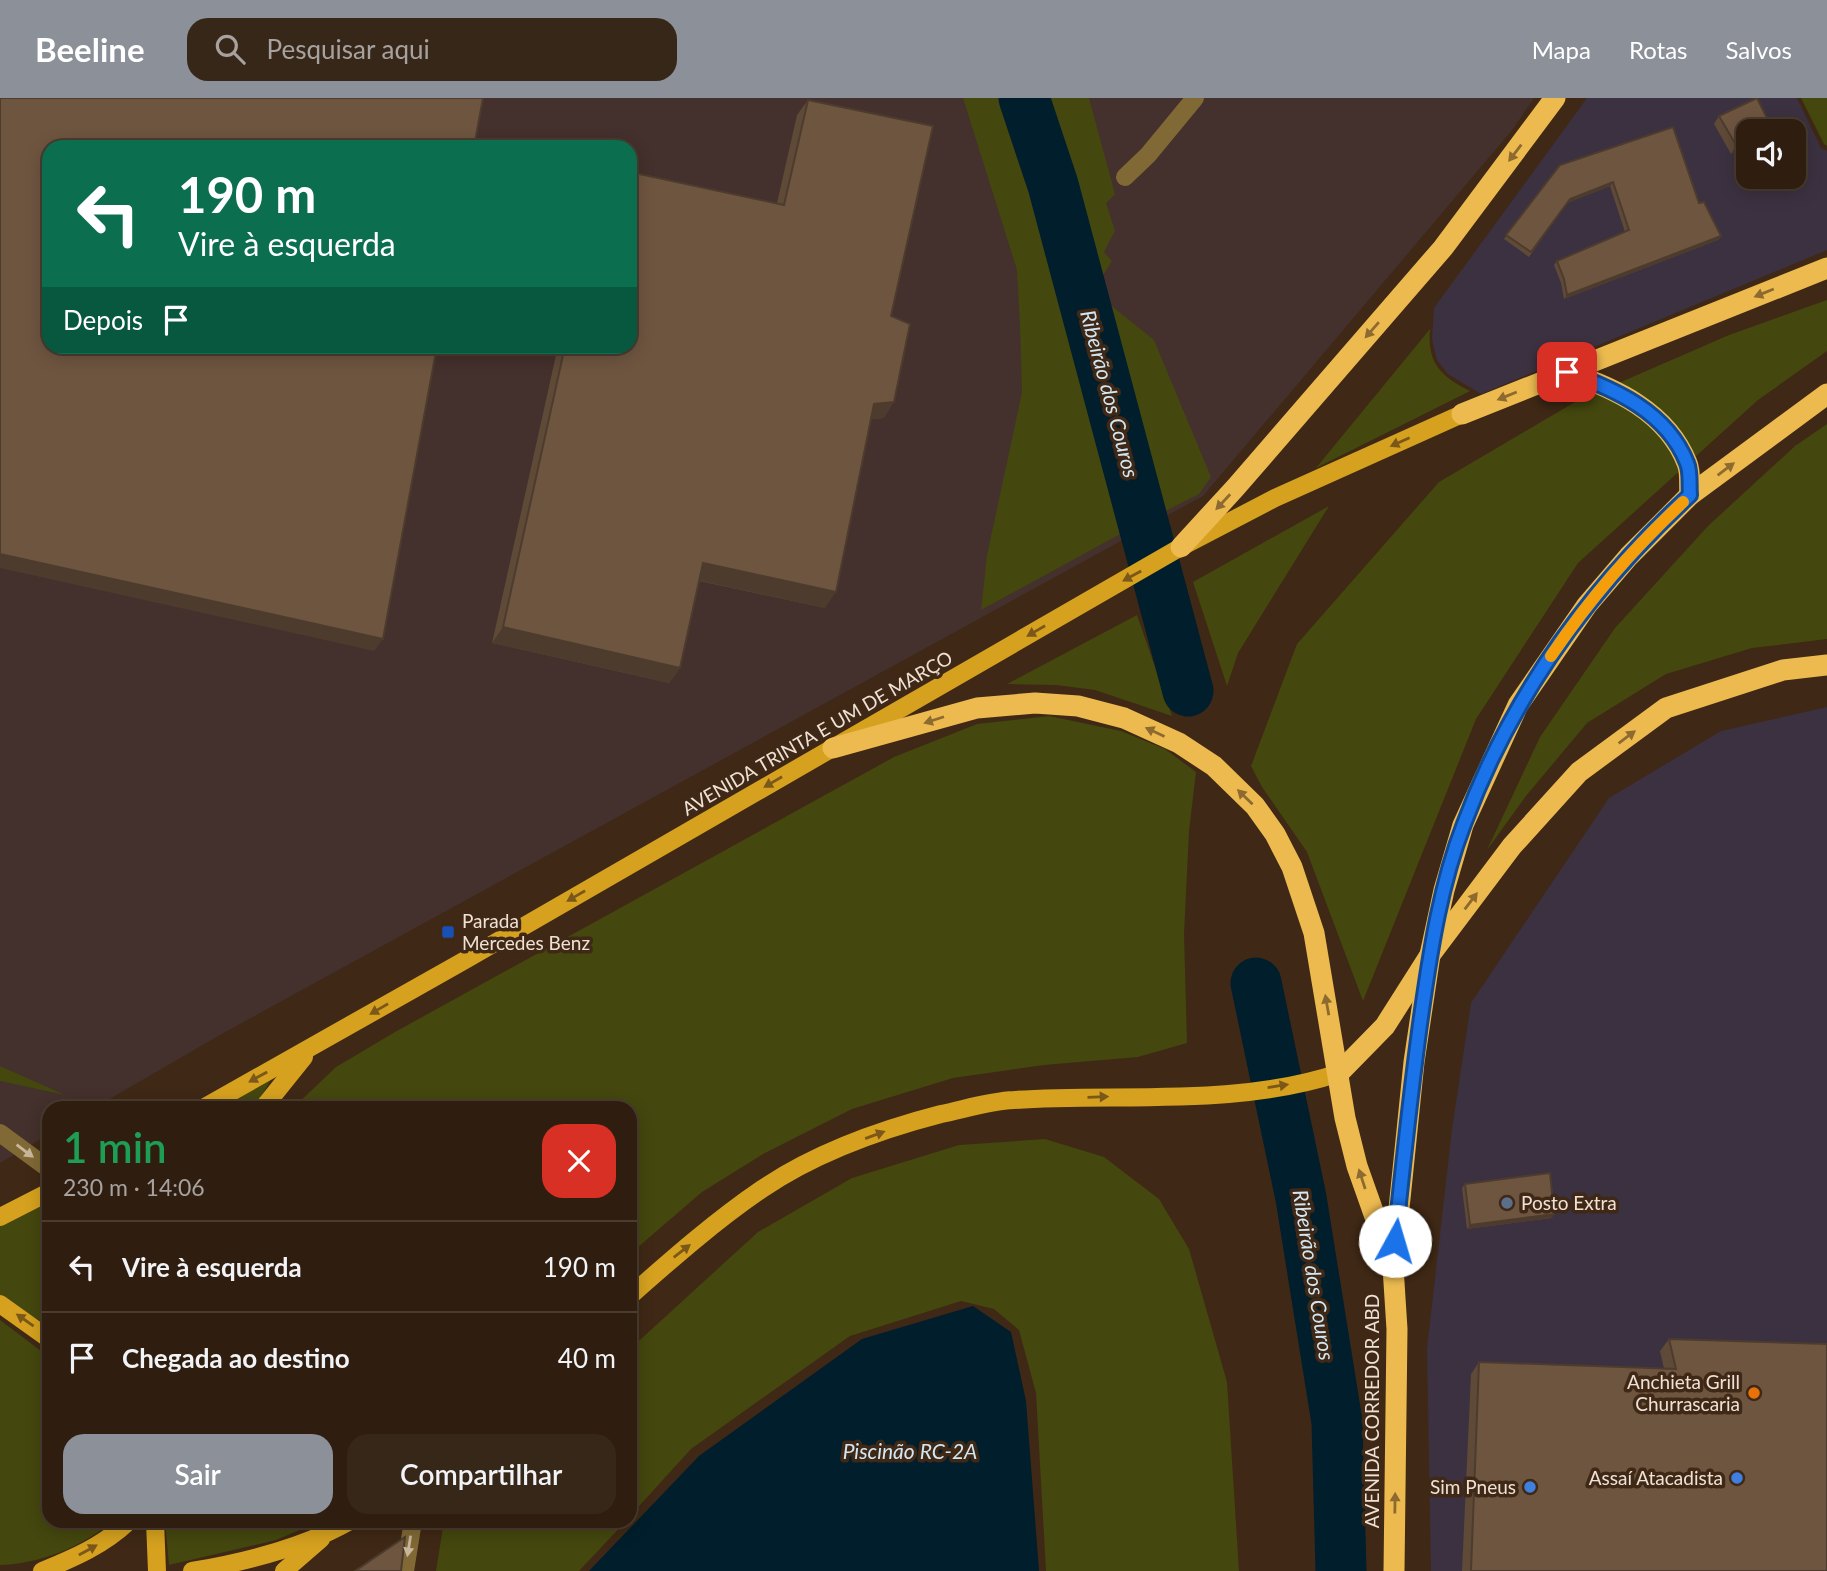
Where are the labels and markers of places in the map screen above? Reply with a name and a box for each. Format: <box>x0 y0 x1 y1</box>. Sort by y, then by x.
pin <box>1537 342 1597 402</box>
place label: Parada Mercedes Benz <box>462 909 590 954</box>
marker: Parada Mercedes Benz <box>440 924 456 940</box>
place label: Posto Extra <box>1521 1191 1617 1214</box>
marker: Posto Extra <box>1499 1195 1515 1211</box>
place label: Anchieta Grill Churrascaria <box>1627 1370 1740 1415</box>
marker: Anchieta Grill Churrascaria <box>1746 1385 1762 1401</box>
place label: Assaí Atacadista <box>1589 1466 1723 1489</box>
marker: Assaí Atacadista <box>1729 1470 1745 1486</box>
place label: Sim Pneus <box>1430 1475 1516 1498</box>
marker: Sim Pneus <box>1522 1479 1538 1495</box>

